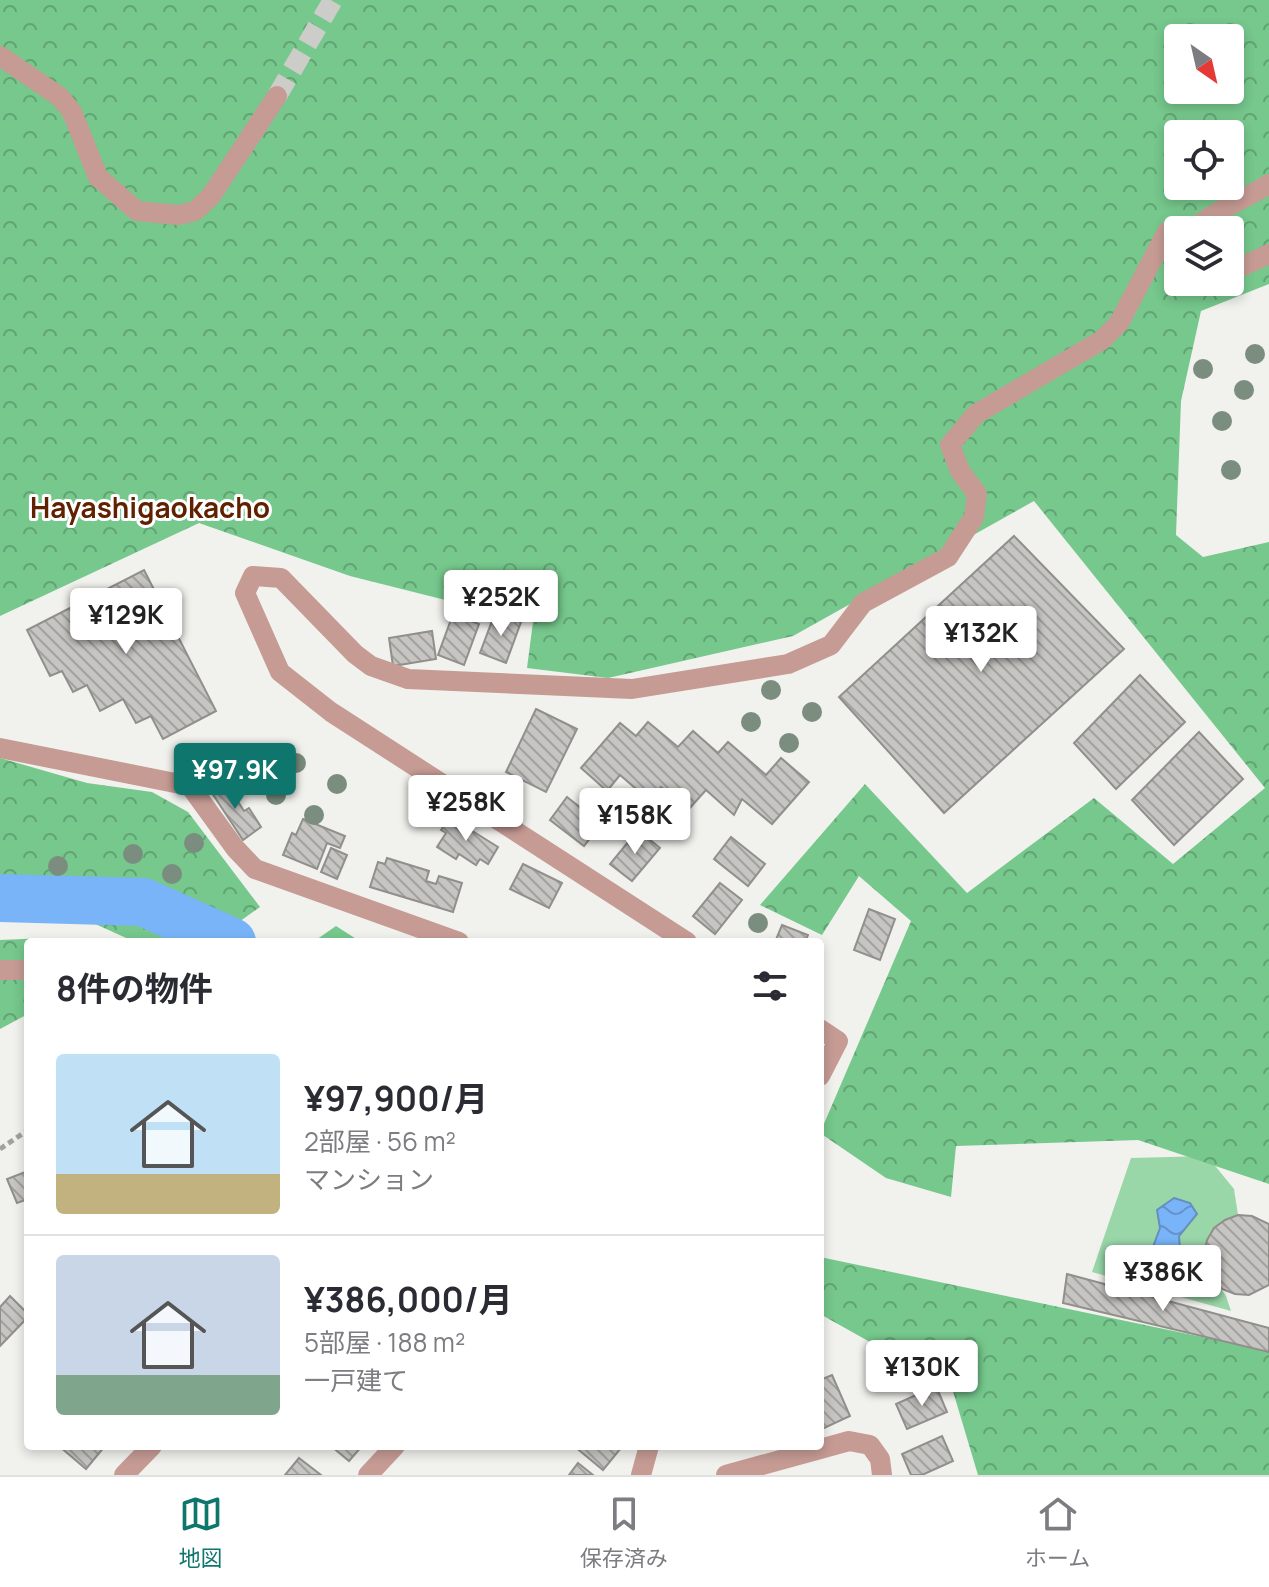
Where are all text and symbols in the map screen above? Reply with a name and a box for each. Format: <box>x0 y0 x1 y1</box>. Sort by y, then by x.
north arrow <box>1164 24 1244 104</box>
map controls <box>1164 24 1244 296</box>
button: locate <box>1164 120 1244 200</box>
button: layers <box>1164 216 1244 296</box>
district label: Hayashigaokacho <box>30 488 270 526</box>
pin: ¥252K <box>445 570 557 638</box>
text: ¥252K <box>462 578 540 614</box>
pin: ¥129K <box>70 588 182 656</box>
text: ¥129K <box>88 596 164 632</box>
pin: ¥132K <box>925 606 1037 674</box>
text: ¥132K <box>944 614 1018 650</box>
pin: ¥97.9K <box>170 743 300 811</box>
text: ¥97.9K <box>192 751 278 787</box>
pin: ¥258K <box>410 775 522 843</box>
text: ¥258K <box>426 783 506 819</box>
pin: ¥158K <box>579 788 691 856</box>
text: ¥158K <box>597 796 673 832</box>
icon: filters <box>748 964 792 1008</box>
text: 8件の物件 <box>56 965 213 1011</box>
text: ¥97,900/月 <box>304 1075 488 1121</box>
icon: home <box>120 1086 216 1182</box>
text: 2部屋 · 56 m² <box>304 1123 456 1159</box>
text: マンション <box>304 1161 434 1197</box>
pin: ¥386K <box>1107 1245 1219 1313</box>
text: ¥386K <box>1123 1253 1203 1289</box>
text: ¥386,000/月 <box>304 1276 513 1322</box>
icon: home <box>120 1287 216 1383</box>
text: 5部屋 · 188 m² <box>304 1324 465 1360</box>
pin: ¥130K <box>866 1340 978 1408</box>
text: ¥130K <box>884 1348 960 1384</box>
text: 一戸建て <box>304 1362 408 1398</box>
tab: 地図 <box>179 1492 223 1573</box>
tab: 保存済み <box>580 1492 668 1573</box>
tab: ホーム <box>1025 1492 1090 1573</box>

